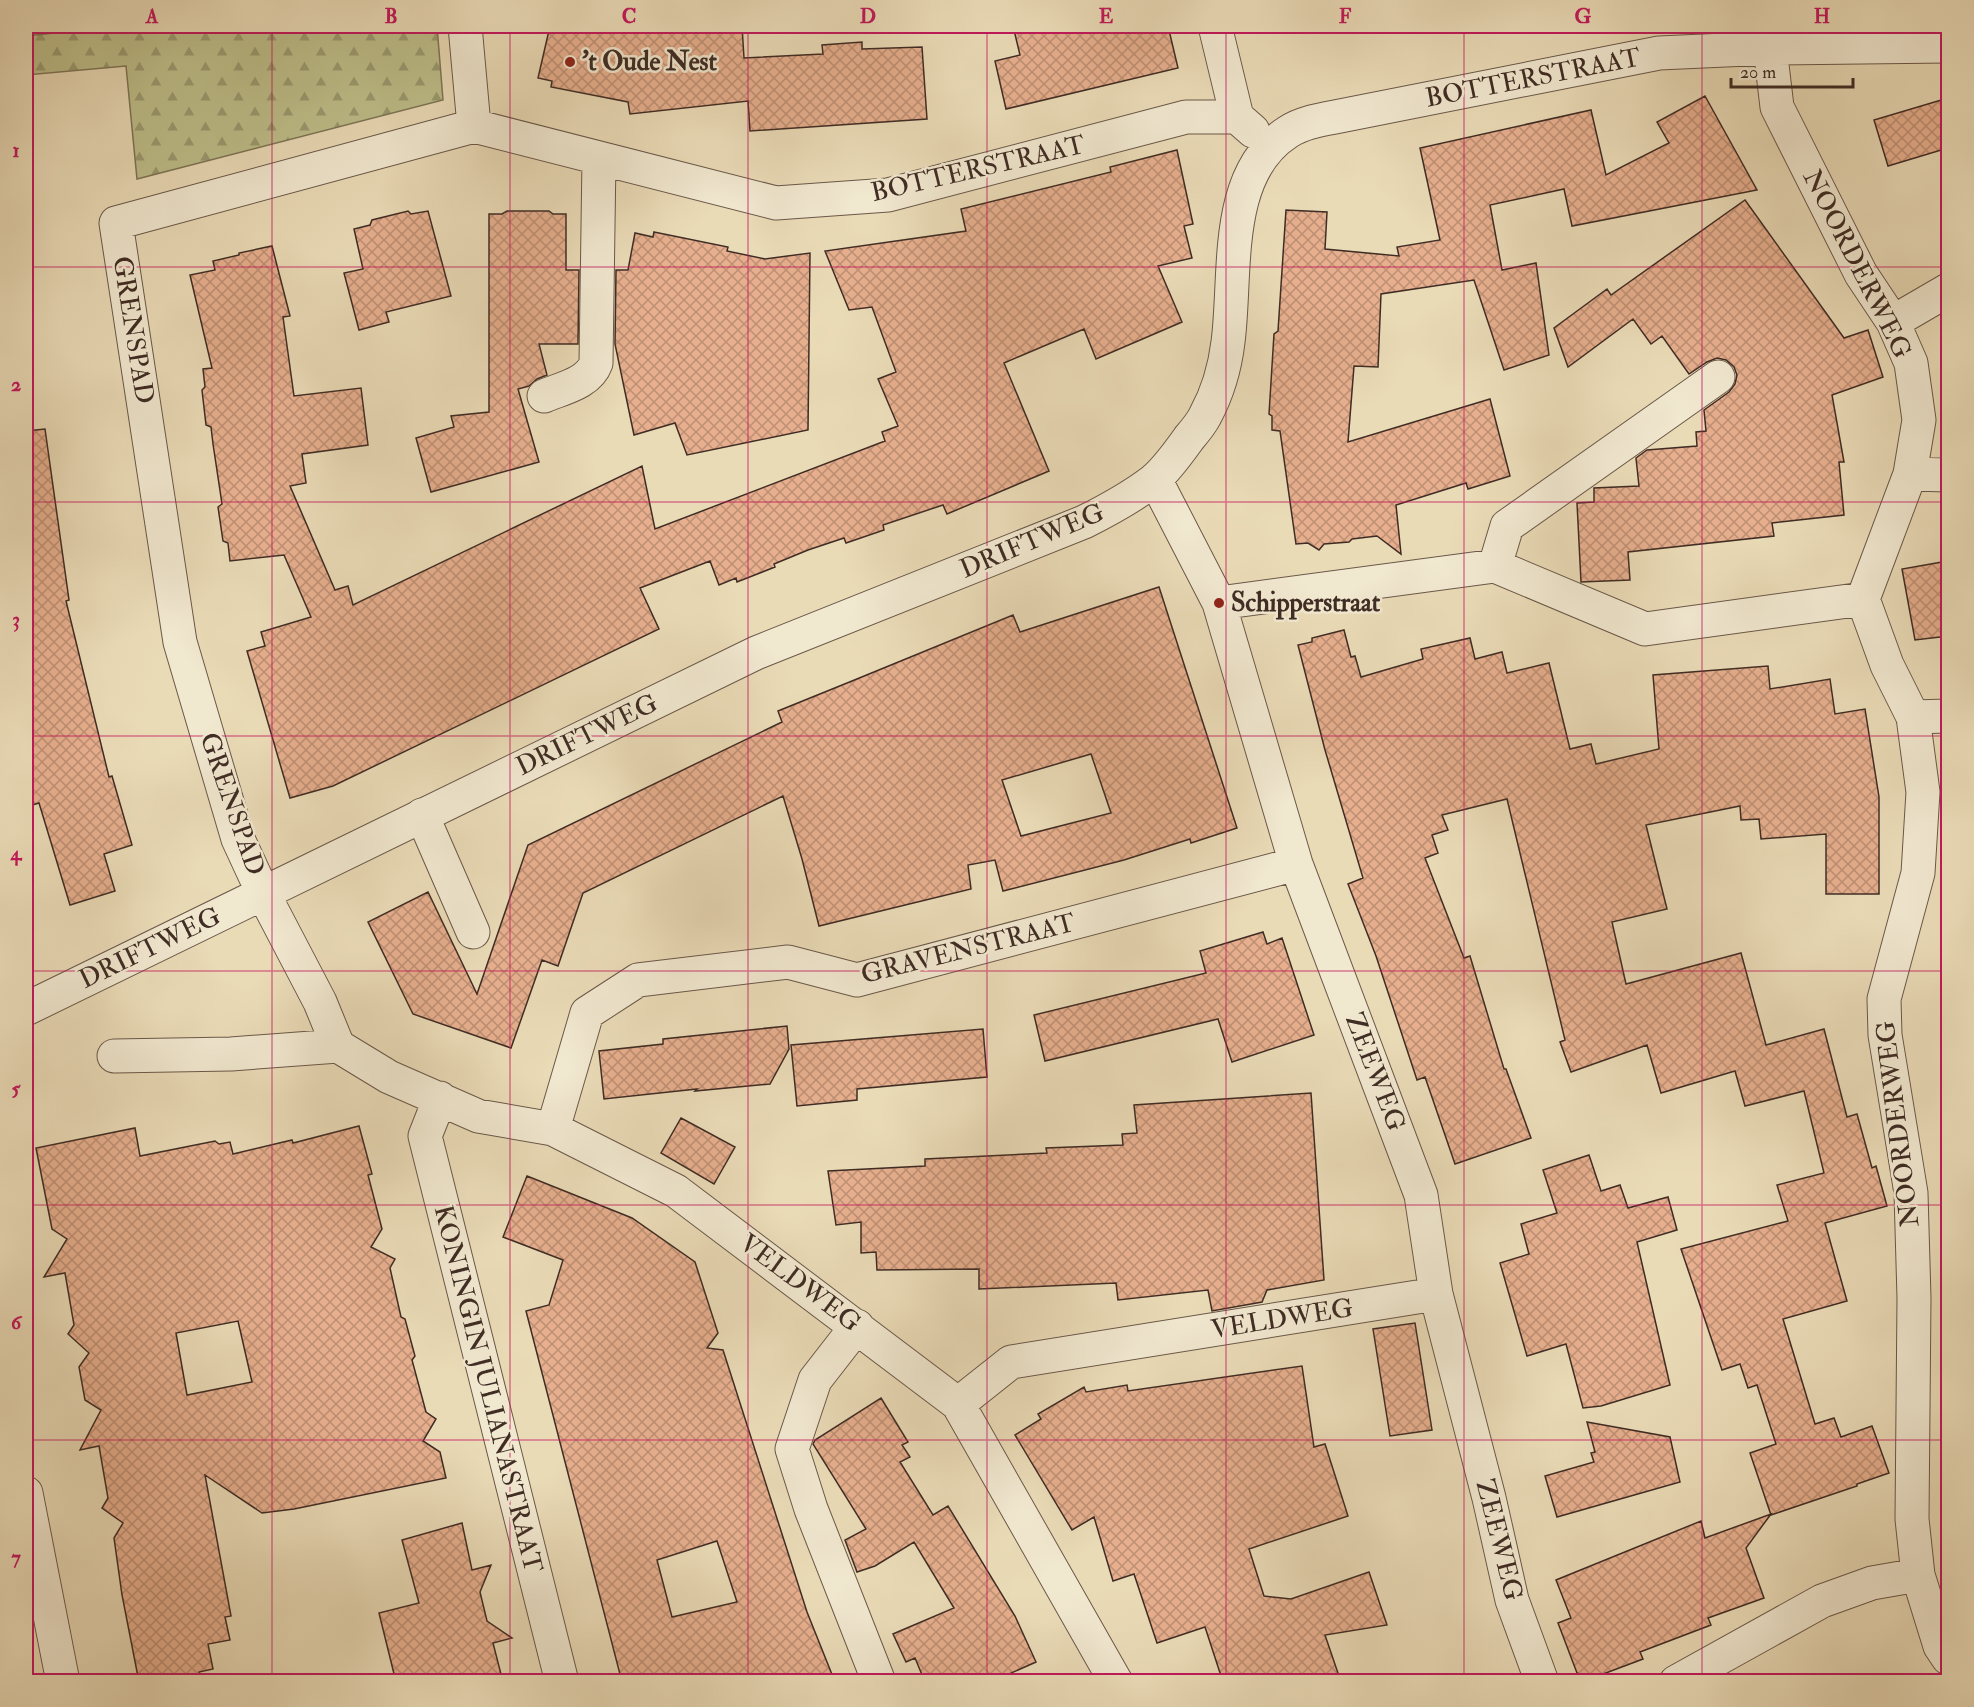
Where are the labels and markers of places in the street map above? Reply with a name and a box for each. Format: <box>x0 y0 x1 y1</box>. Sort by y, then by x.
place label: 't Oude Nest <box>582 46 717 78</box>
marker: 't Oude Nest <box>563 55 577 69</box>
place label: Schipperstraat <box>1231 587 1381 620</box>
marker: Schipperstraat <box>1212 596 1226 610</box>

